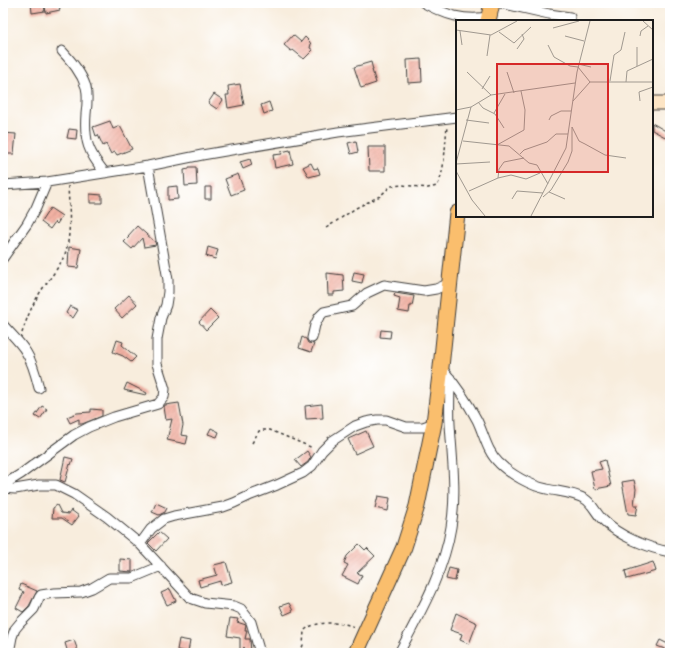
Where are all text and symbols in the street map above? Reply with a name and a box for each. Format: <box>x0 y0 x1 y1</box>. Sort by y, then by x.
inset map <box>456 20 653 217</box>

